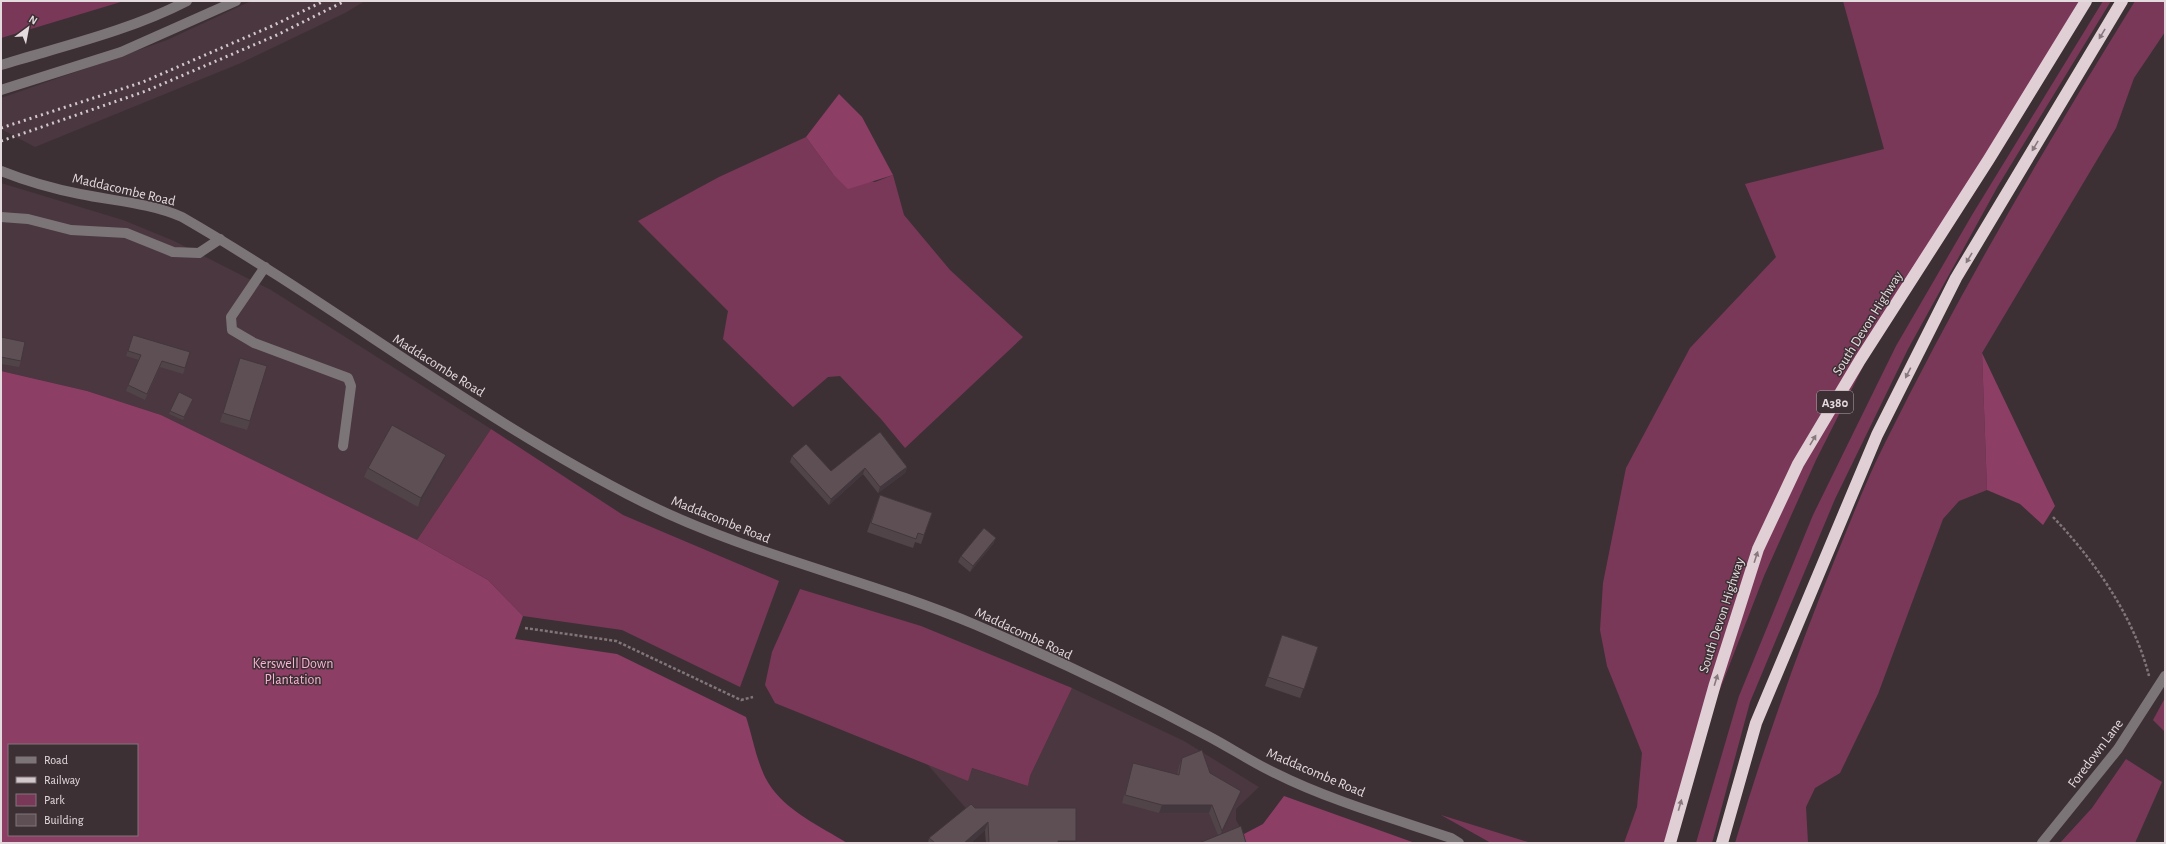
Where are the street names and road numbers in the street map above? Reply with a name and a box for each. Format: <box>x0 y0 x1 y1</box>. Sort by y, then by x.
street label: Maddacombe Road <box>71 171 177 209</box>
street label: South Devon Highway <box>1830 269 1906 378</box>
street label: Maddacombe Road <box>390 332 487 400</box>
road number: A380 <box>1817 391 1853 413</box>
street label: Maddacombe Road <box>669 494 772 546</box>
street label: South Devon Highway <box>1697 556 1747 675</box>
street label: Maddacombe Road <box>973 605 1074 663</box>
street label: Foredown Lane <box>2066 717 2126 791</box>
street label: Maddacombe Road <box>1264 746 1367 800</box>

